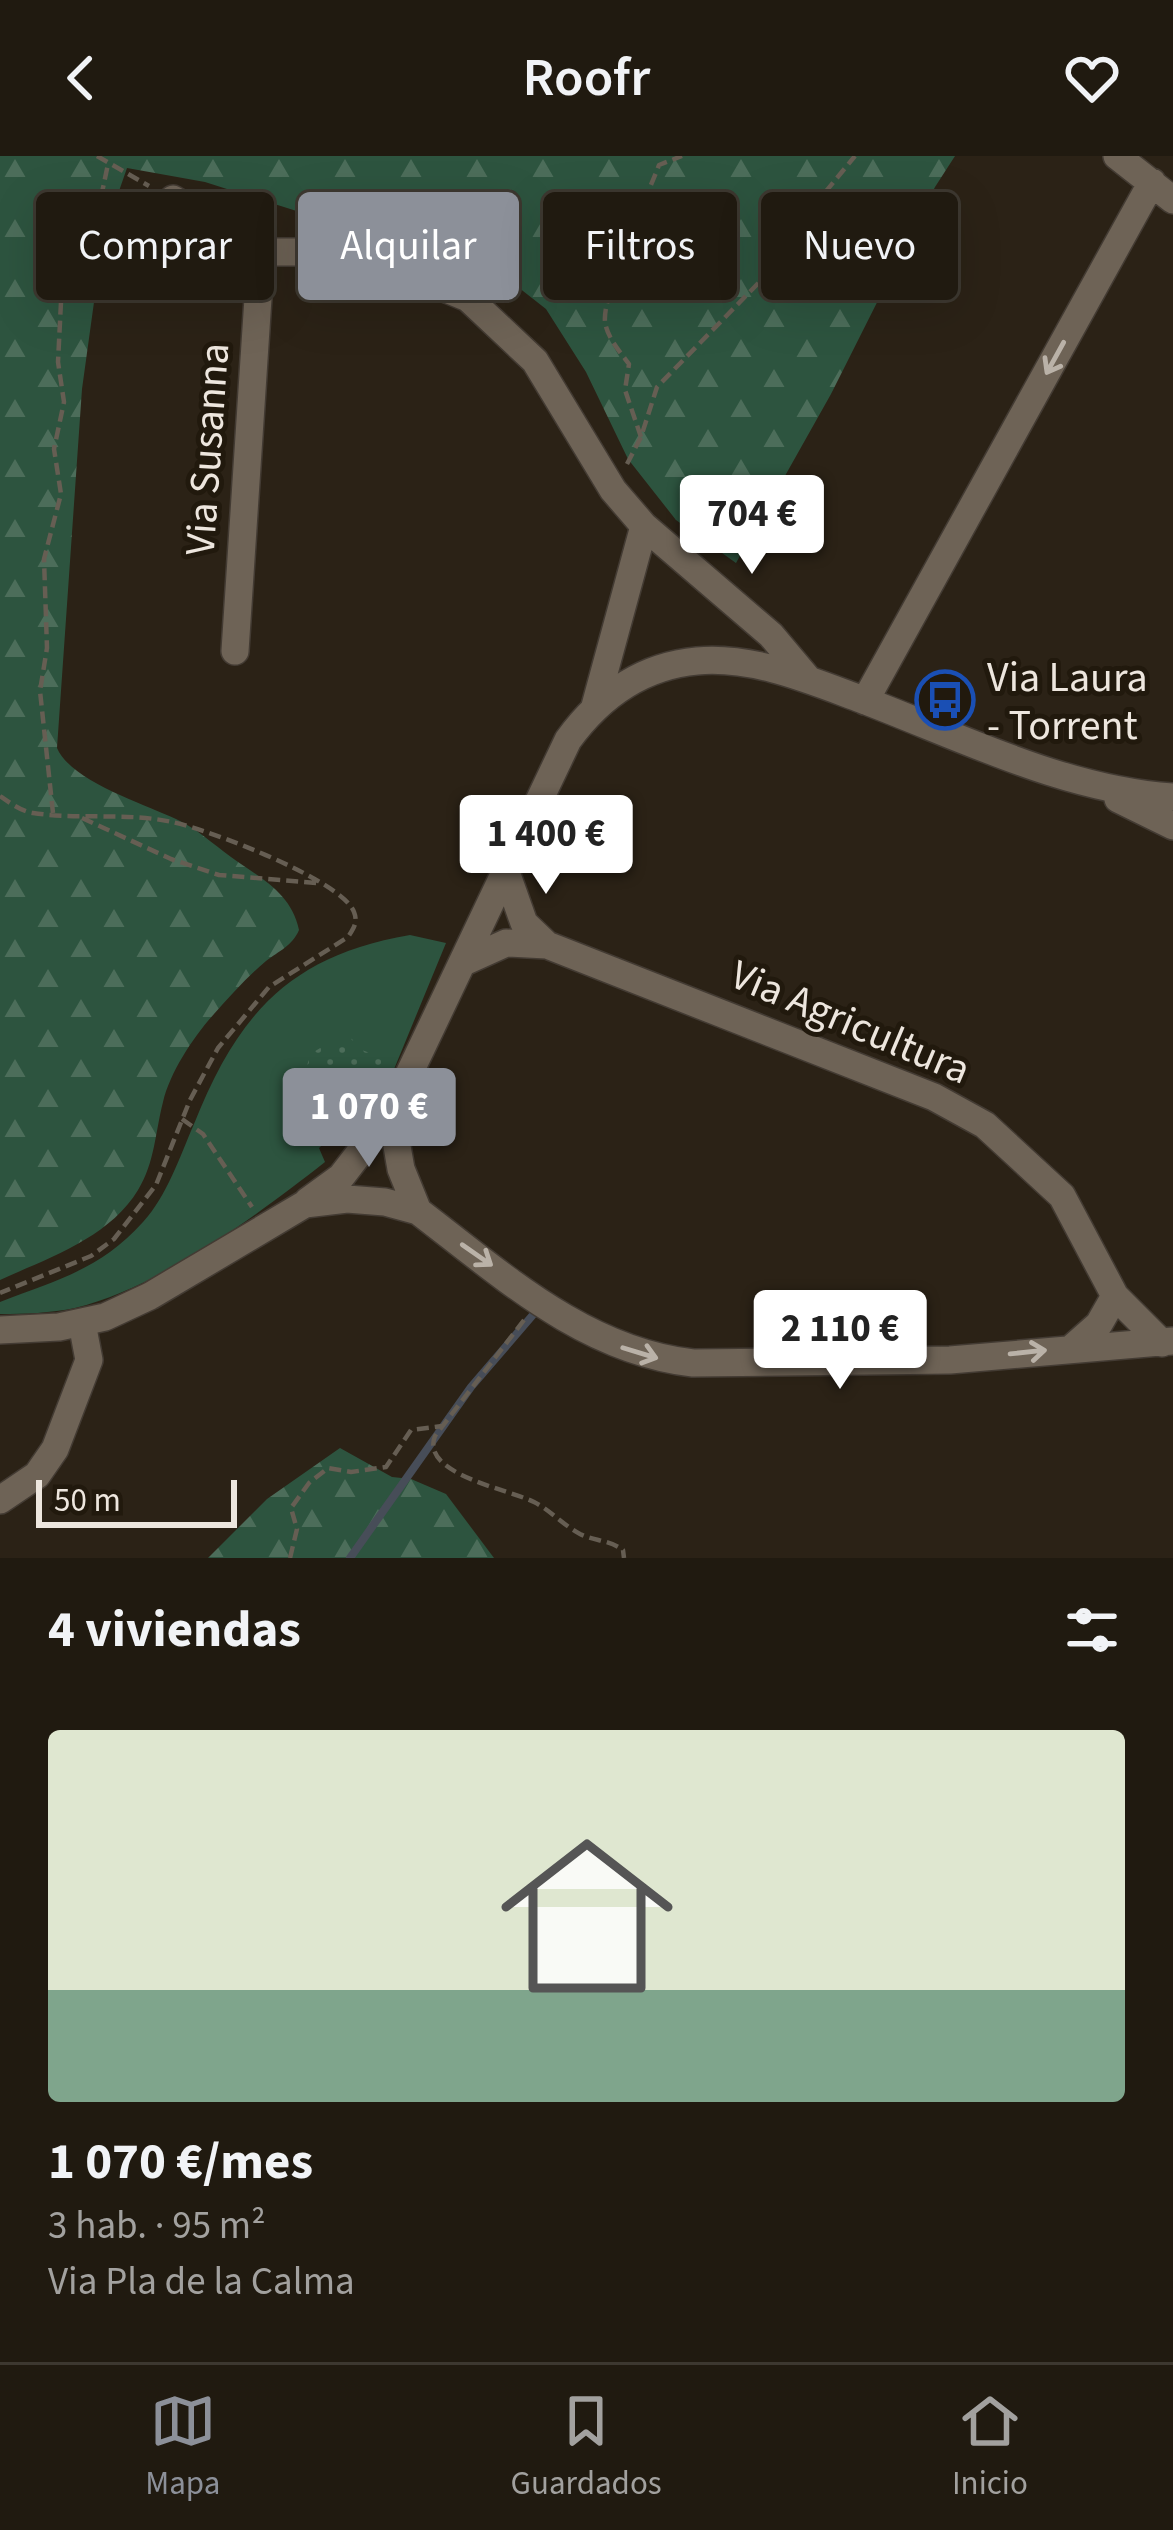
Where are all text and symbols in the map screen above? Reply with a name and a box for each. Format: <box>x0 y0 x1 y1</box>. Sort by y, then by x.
text: Roofr <box>523 40 650 117</box>
icon: back <box>48 45 114 111</box>
icon: heart <box>1059 45 1125 111</box>
chip: Comprar <box>36 192 274 300</box>
chip: Alquilar <box>298 192 519 300</box>
chip: Filtros <box>543 192 737 300</box>
chip: Nuevo <box>761 192 958 300</box>
one-way arrow <box>1042 339 1066 374</box>
street label: Via Susanna <box>171 341 245 557</box>
pin: 704 € <box>668 475 836 577</box>
text: 704 € <box>707 486 797 542</box>
place label: Via Laura - Torrent <box>987 648 1148 756</box>
bus stop icon: Via Laura - Torrent <box>914 669 976 731</box>
pin: 1 400 € <box>435 795 657 897</box>
text: 1 400 € <box>487 806 605 862</box>
street label: Via Agricultura <box>721 945 979 1100</box>
pin: 1 070 € <box>258 1068 480 1170</box>
text: 1 070 € <box>310 1079 428 1135</box>
one-way arrow <box>460 1242 493 1267</box>
pin: 2 110 € <box>729 1290 951 1392</box>
text: 2 110 € <box>781 1301 899 1357</box>
one-way arrow <box>1008 1340 1047 1363</box>
one-way arrow <box>620 1343 658 1365</box>
scale bar <box>36 1474 237 1527</box>
text: 50 m <box>54 1477 121 1524</box>
text: 4 viviendas <box>48 1594 301 1666</box>
icon: filters <box>1059 1597 1125 1663</box>
icon: home <box>479 1808 695 2024</box>
text: 1 070 €/mes <box>48 2126 313 2198</box>
text: 3 hab. · 95 m² <box>48 2198 265 2254</box>
text: Via Pla de la Calma <box>48 2254 355 2310</box>
tab: Mapa <box>145 2388 220 2507</box>
tab: Guardados <box>511 2388 662 2507</box>
tab: Inicio <box>952 2388 1028 2507</box>

